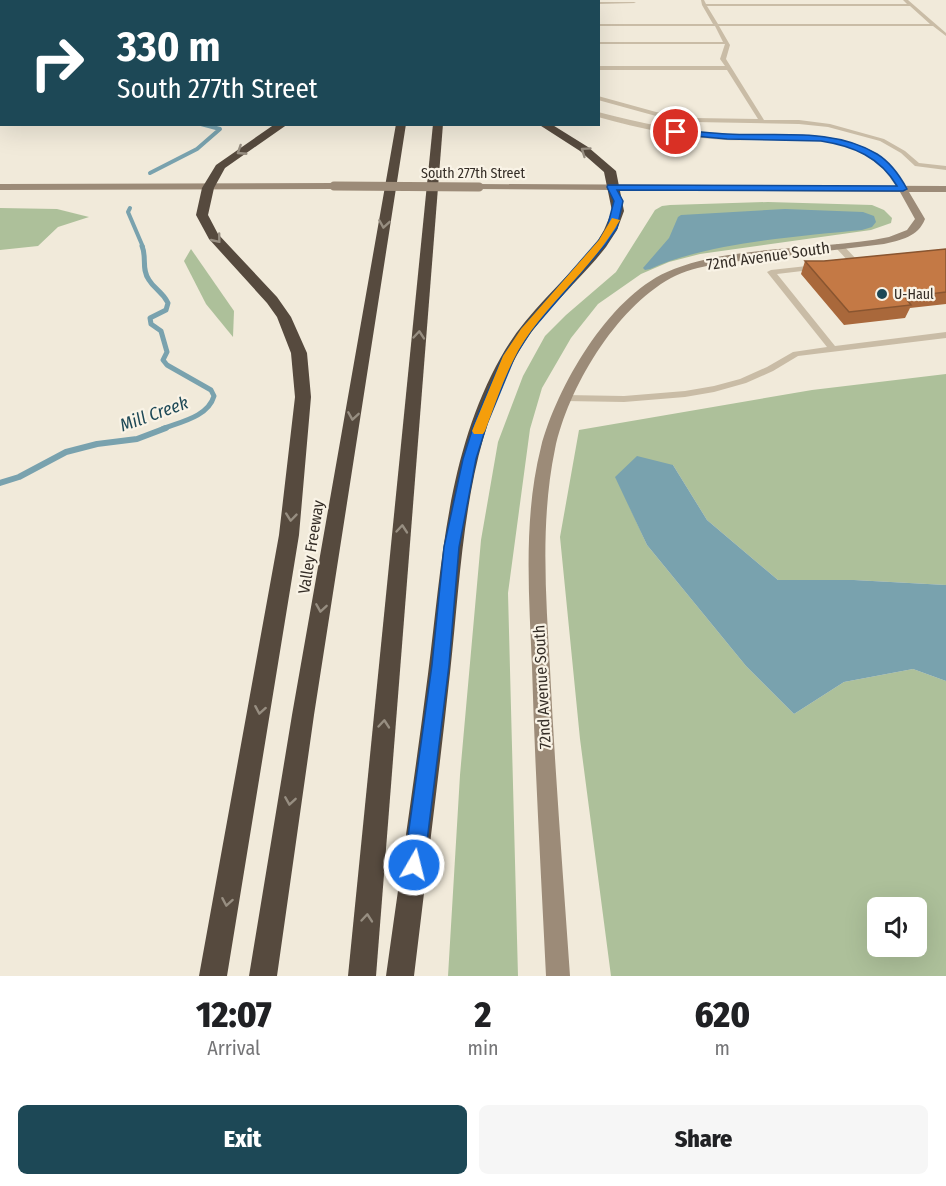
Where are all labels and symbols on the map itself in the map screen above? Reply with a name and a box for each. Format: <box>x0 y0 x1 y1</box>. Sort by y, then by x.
pin <box>650 106 701 157</box>
one-way arrow <box>237 144 248 155</box>
one-way arrow <box>580 147 591 158</box>
street label: South 277th Street <box>421 165 525 182</box>
one-way arrow <box>379 219 391 228</box>
one-way arrow <box>209 233 220 244</box>
street label: 72nd Avenue South <box>705 238 831 274</box>
place label: U-Haul <box>894 286 934 303</box>
marker: U-Haul <box>875 287 889 301</box>
one-way arrow <box>412 331 425 340</box>
water label: Mill Creek <box>117 391 191 437</box>
one-way arrow <box>347 411 359 421</box>
street label: Valley Freeway <box>294 498 328 595</box>
one-way arrow <box>285 513 298 522</box>
one-way arrow <box>395 525 408 534</box>
one-way arrow <box>315 603 328 613</box>
street label: 72nd Avenue South <box>529 624 555 750</box>
one-way arrow <box>254 704 267 714</box>
one-way arrow <box>377 719 390 728</box>
one-way arrow <box>285 796 297 806</box>
position arrow <box>382 833 446 897</box>
one-way arrow <box>221 896 234 906</box>
one-way arrow <box>360 913 373 922</box>

